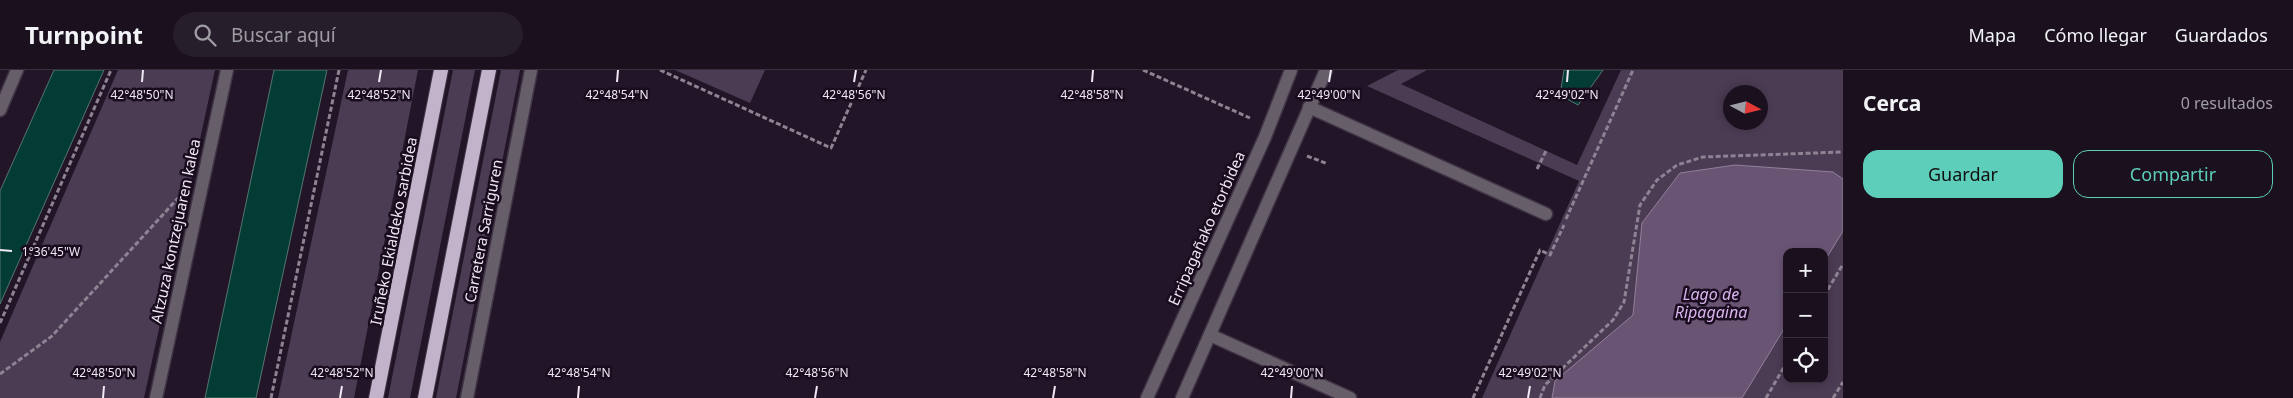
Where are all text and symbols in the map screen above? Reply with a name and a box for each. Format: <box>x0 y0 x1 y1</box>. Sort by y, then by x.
search box <box>173 12 523 57</box>
text: Turnpoint <box>25 18 143 51</box>
icon: search <box>191 21 219 49</box>
text: Buscar aquí <box>231 22 336 48</box>
text: Mapa <box>1969 23 2016 47</box>
text: Cómo llegar <box>2044 23 2147 47</box>
text: Guardados <box>2175 23 2268 47</box>
north arrow <box>1723 85 1768 130</box>
text: 42°48'50"N <box>110 86 174 103</box>
text: 42°48'52"N <box>347 86 411 103</box>
text: 42°48'54"N <box>585 86 649 103</box>
text: 42°48'56"N <box>822 86 886 103</box>
text: 42°48'58"N <box>1060 86 1124 103</box>
text: 42°49'00"N <box>1297 86 1361 103</box>
text: 42°49'02"N <box>1535 86 1599 103</box>
text: Cerca <box>1863 89 1921 117</box>
text: 0 resultados <box>2181 92 2273 114</box>
street label: Iruñeko Ekialdeko sarbidea <box>365 135 421 327</box>
street label: Altzuza kontzejuaren kalea <box>146 137 204 325</box>
street label: Erripagañako etorbidea <box>1163 148 1249 308</box>
button: Guardar <box>1863 150 2063 198</box>
button: Compartir <box>2073 150 2273 198</box>
street label: Carretera Sarriguren <box>459 158 507 304</box>
text: 1°36'45"W <box>22 243 80 260</box>
map controls <box>1783 248 1828 383</box>
button: + <box>1783 248 1828 293</box>
water label: Lago de Ripagaina <box>1675 283 1747 323</box>
button: − <box>1783 293 1828 338</box>
button: locate <box>1783 338 1828 383</box>
text: 42°48'50"N <box>72 364 136 381</box>
text: 42°48'52"N <box>310 364 374 381</box>
text: 42°48'54"N <box>547 364 611 381</box>
text: 42°48'56"N <box>785 364 849 381</box>
text: 42°48'58"N <box>1023 364 1087 381</box>
text: 42°49'00"N <box>1260 364 1324 381</box>
text: 42°49'02"N <box>1498 364 1562 381</box>

